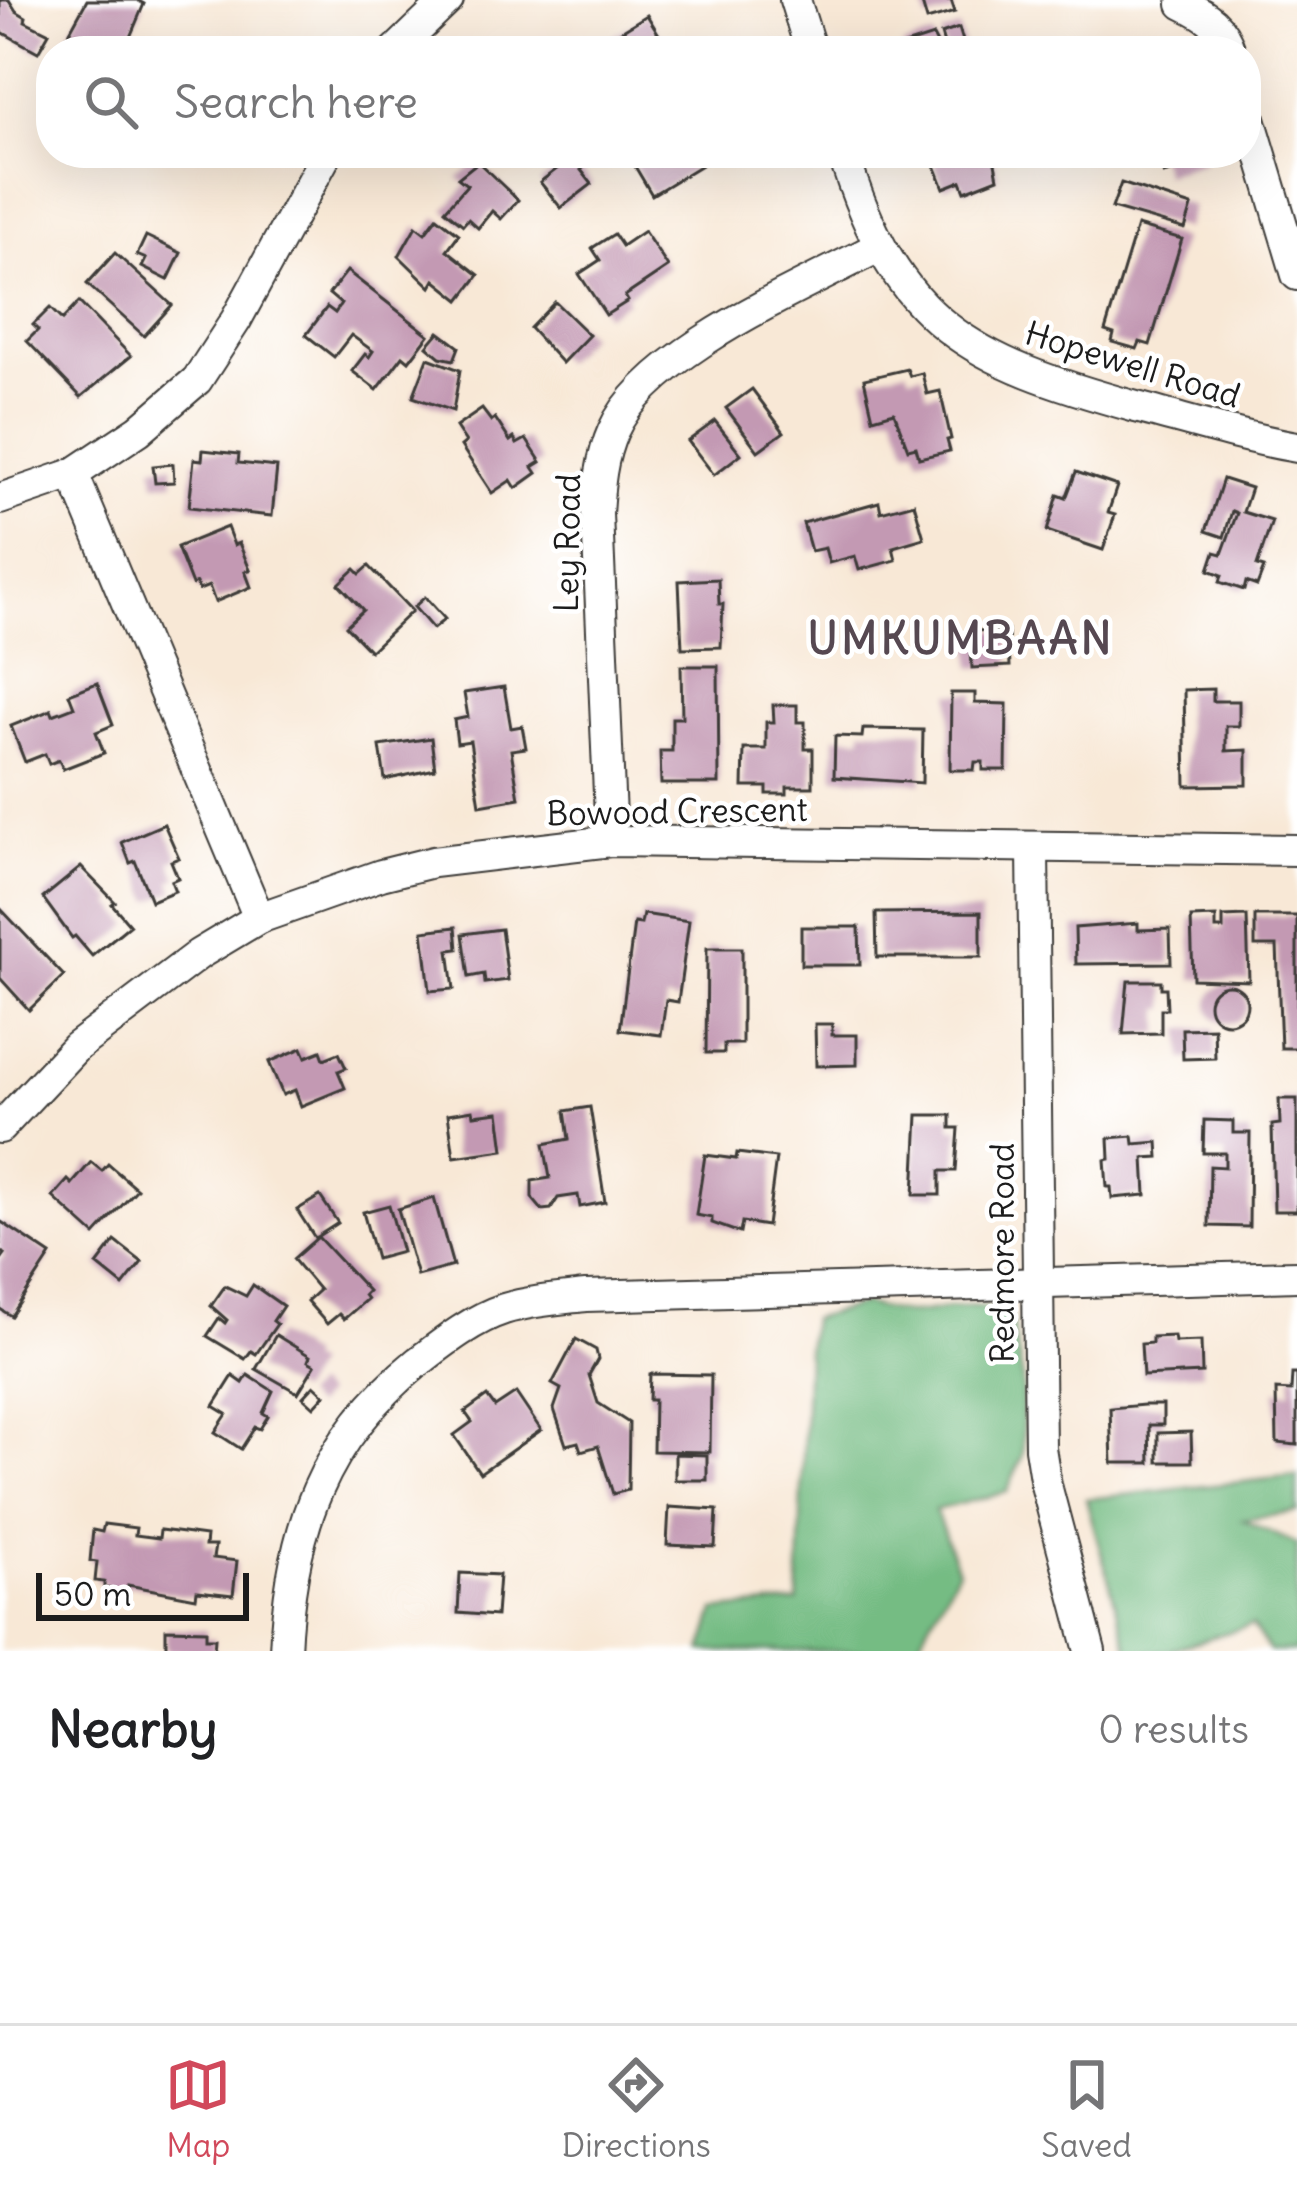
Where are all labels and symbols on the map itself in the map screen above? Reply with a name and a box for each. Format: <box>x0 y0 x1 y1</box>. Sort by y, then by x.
street label: Hopewell Road <box>1020 311 1246 417</box>
street label: Ley Road <box>545 473 589 613</box>
district label: UMKUMBAAN <box>807 610 1115 666</box>
street label: Bowood Crescent <box>546 788 808 834</box>
street label: Redmore Road <box>981 1143 1023 1363</box>
scale bar <box>36 1567 249 1620</box>

